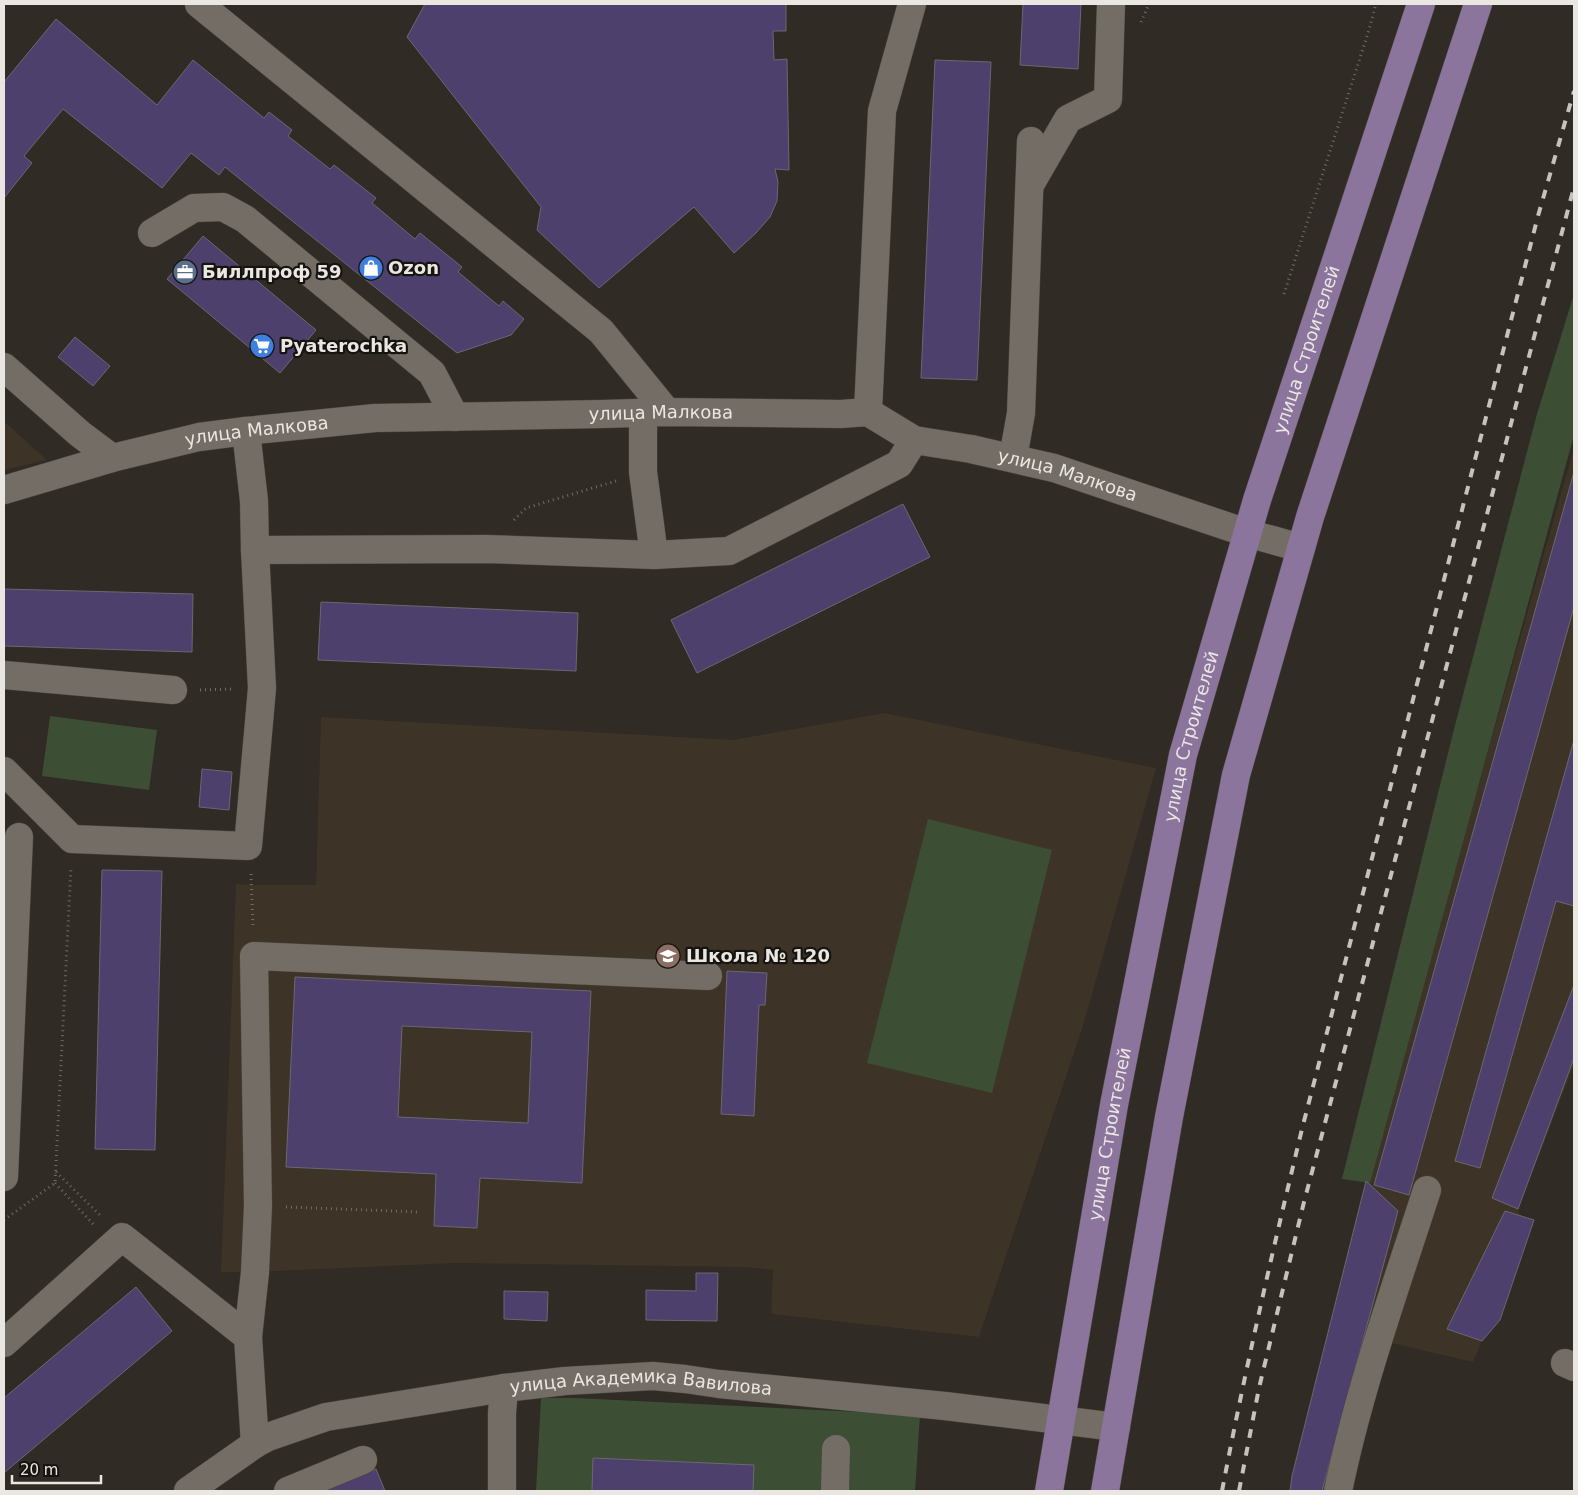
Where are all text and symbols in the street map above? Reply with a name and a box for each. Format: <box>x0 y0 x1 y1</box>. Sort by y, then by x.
shop icon: Ozon <box>358 255 384 281</box>
place label: Ozon <box>388 257 439 278</box>
office icon: Биллпроф 59 <box>172 259 198 285</box>
place label: Биллпроф 59 <box>202 261 342 282</box>
street label: улица Строителей <box>1269 263 1344 436</box>
supermarket icon: Pyaterochka <box>249 333 275 359</box>
place label: Pyaterochka <box>280 335 407 356</box>
street label: улица Малкова <box>588 401 733 424</box>
street label: улица Малкова <box>182 412 329 450</box>
street label: улица Малкова <box>996 444 1140 505</box>
street label: улица Строителей <box>1159 648 1223 824</box>
school or university icon: Школа № 120 <box>655 943 681 969</box>
place label: Школа № 120 <box>686 945 830 966</box>
street label: улица Строителей <box>1084 1045 1135 1222</box>
street label: улица Академика Вавилова <box>509 1365 773 1399</box>
scale bar <box>12 1452 101 1484</box>
text: 20 m <box>20 1461 58 1479</box>

